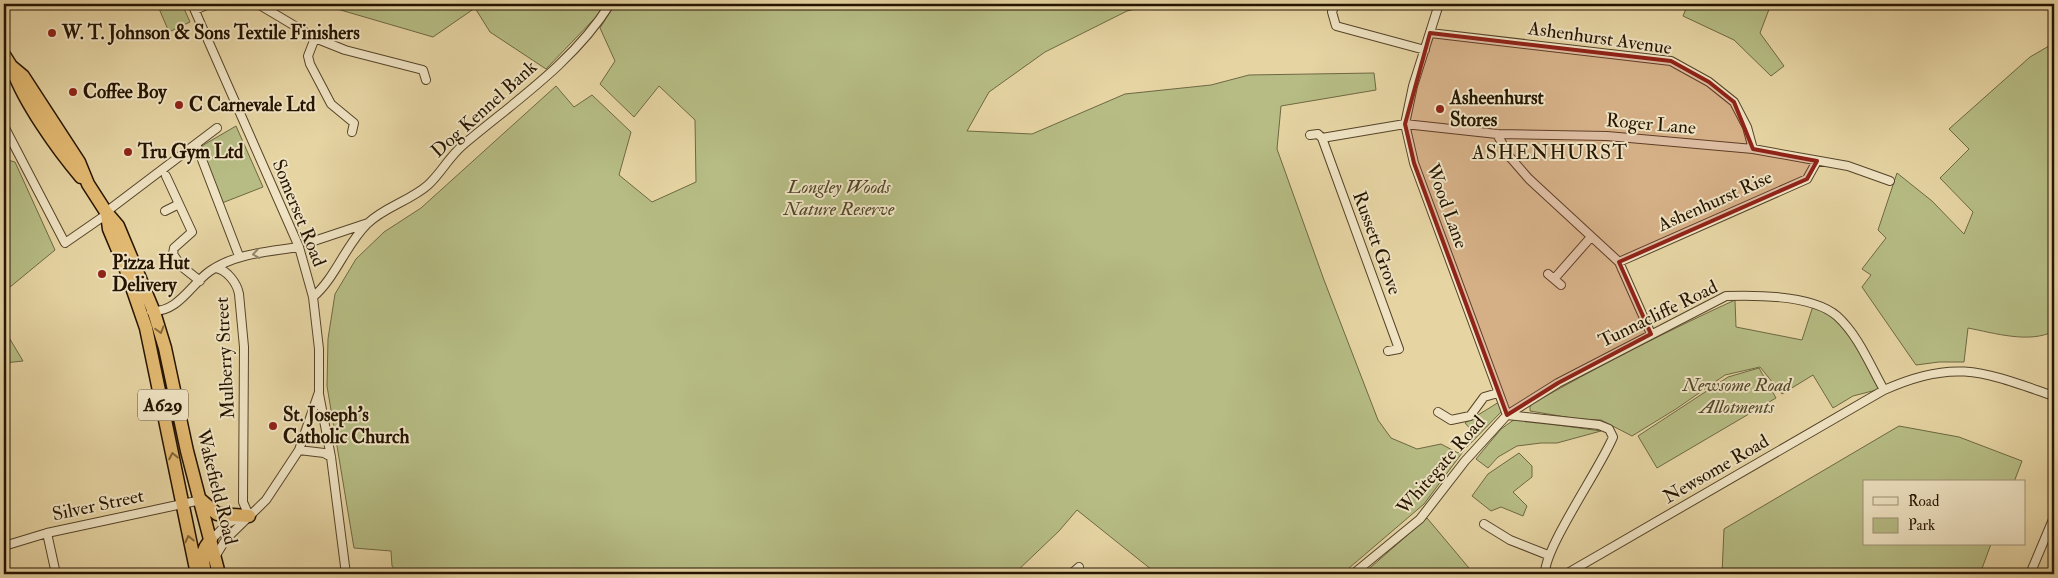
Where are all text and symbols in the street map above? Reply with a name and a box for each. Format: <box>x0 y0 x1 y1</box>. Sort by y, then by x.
street label: Ashenhurst Avenue <box>1526 16 1673 60</box>
place label: W. T. Johnson & Sons Textile Finishers <box>61 21 360 45</box>
marker: W. T. Johnson & Sons Textile Finishers <box>46 27 58 39</box>
street label: Dog Kennel Bank <box>426 55 542 163</box>
place label: Coffee Boy <box>83 80 167 105</box>
marker: Coffee Boy <box>67 86 79 98</box>
place label: Asheenhurst Stores <box>1449 86 1544 132</box>
place label: C Carnevale Ltd <box>189 93 316 117</box>
marker: C Carnevale Ltd <box>173 99 185 111</box>
marker: Asheenhurst Stores <box>1434 103 1446 115</box>
street label: Roger Lane <box>1605 108 1697 140</box>
place label: Tru Gym Ltd <box>137 140 244 165</box>
district label: ASHENHURST <box>1471 140 1628 165</box>
marker: Tru Gym Ltd <box>122 146 134 158</box>
street label: Somerset Road <box>267 156 332 271</box>
street label: Wood Lane <box>1420 159 1473 252</box>
street label: Ashenhurst Rise <box>1653 165 1776 237</box>
park label: Longley Woods Nature Reserve <box>783 175 895 221</box>
street label: Russett Grove <box>1347 188 1407 298</box>
one-way arrow <box>252 248 260 258</box>
place label: Pizza Hut Delivery <box>112 251 190 298</box>
marker: Pizza Hut Delivery <box>96 268 108 280</box>
street label: Tunnacliffe Road <box>1595 275 1722 353</box>
street label: Mulberry Street <box>210 296 240 420</box>
one-way arrow <box>154 325 164 333</box>
park label: Newsome Road Allotments <box>1682 373 1792 419</box>
road number: A629 <box>138 390 188 420</box>
place label: St. Joseph's Catholic Church <box>283 403 410 449</box>
street label: Whitegate Road <box>1391 410 1491 520</box>
marker: St. Joseph's Catholic Church <box>267 420 279 432</box>
street label: Wakefield Road <box>191 426 243 548</box>
street label: Newsome Road <box>1659 429 1774 509</box>
one-way arrow <box>168 452 179 460</box>
legend <box>1863 480 2026 546</box>
street label: Silver Street <box>50 484 146 526</box>
text: Road <box>1908 492 1940 511</box>
text: Park <box>1908 516 1935 535</box>
one-way arrow <box>185 535 195 544</box>

